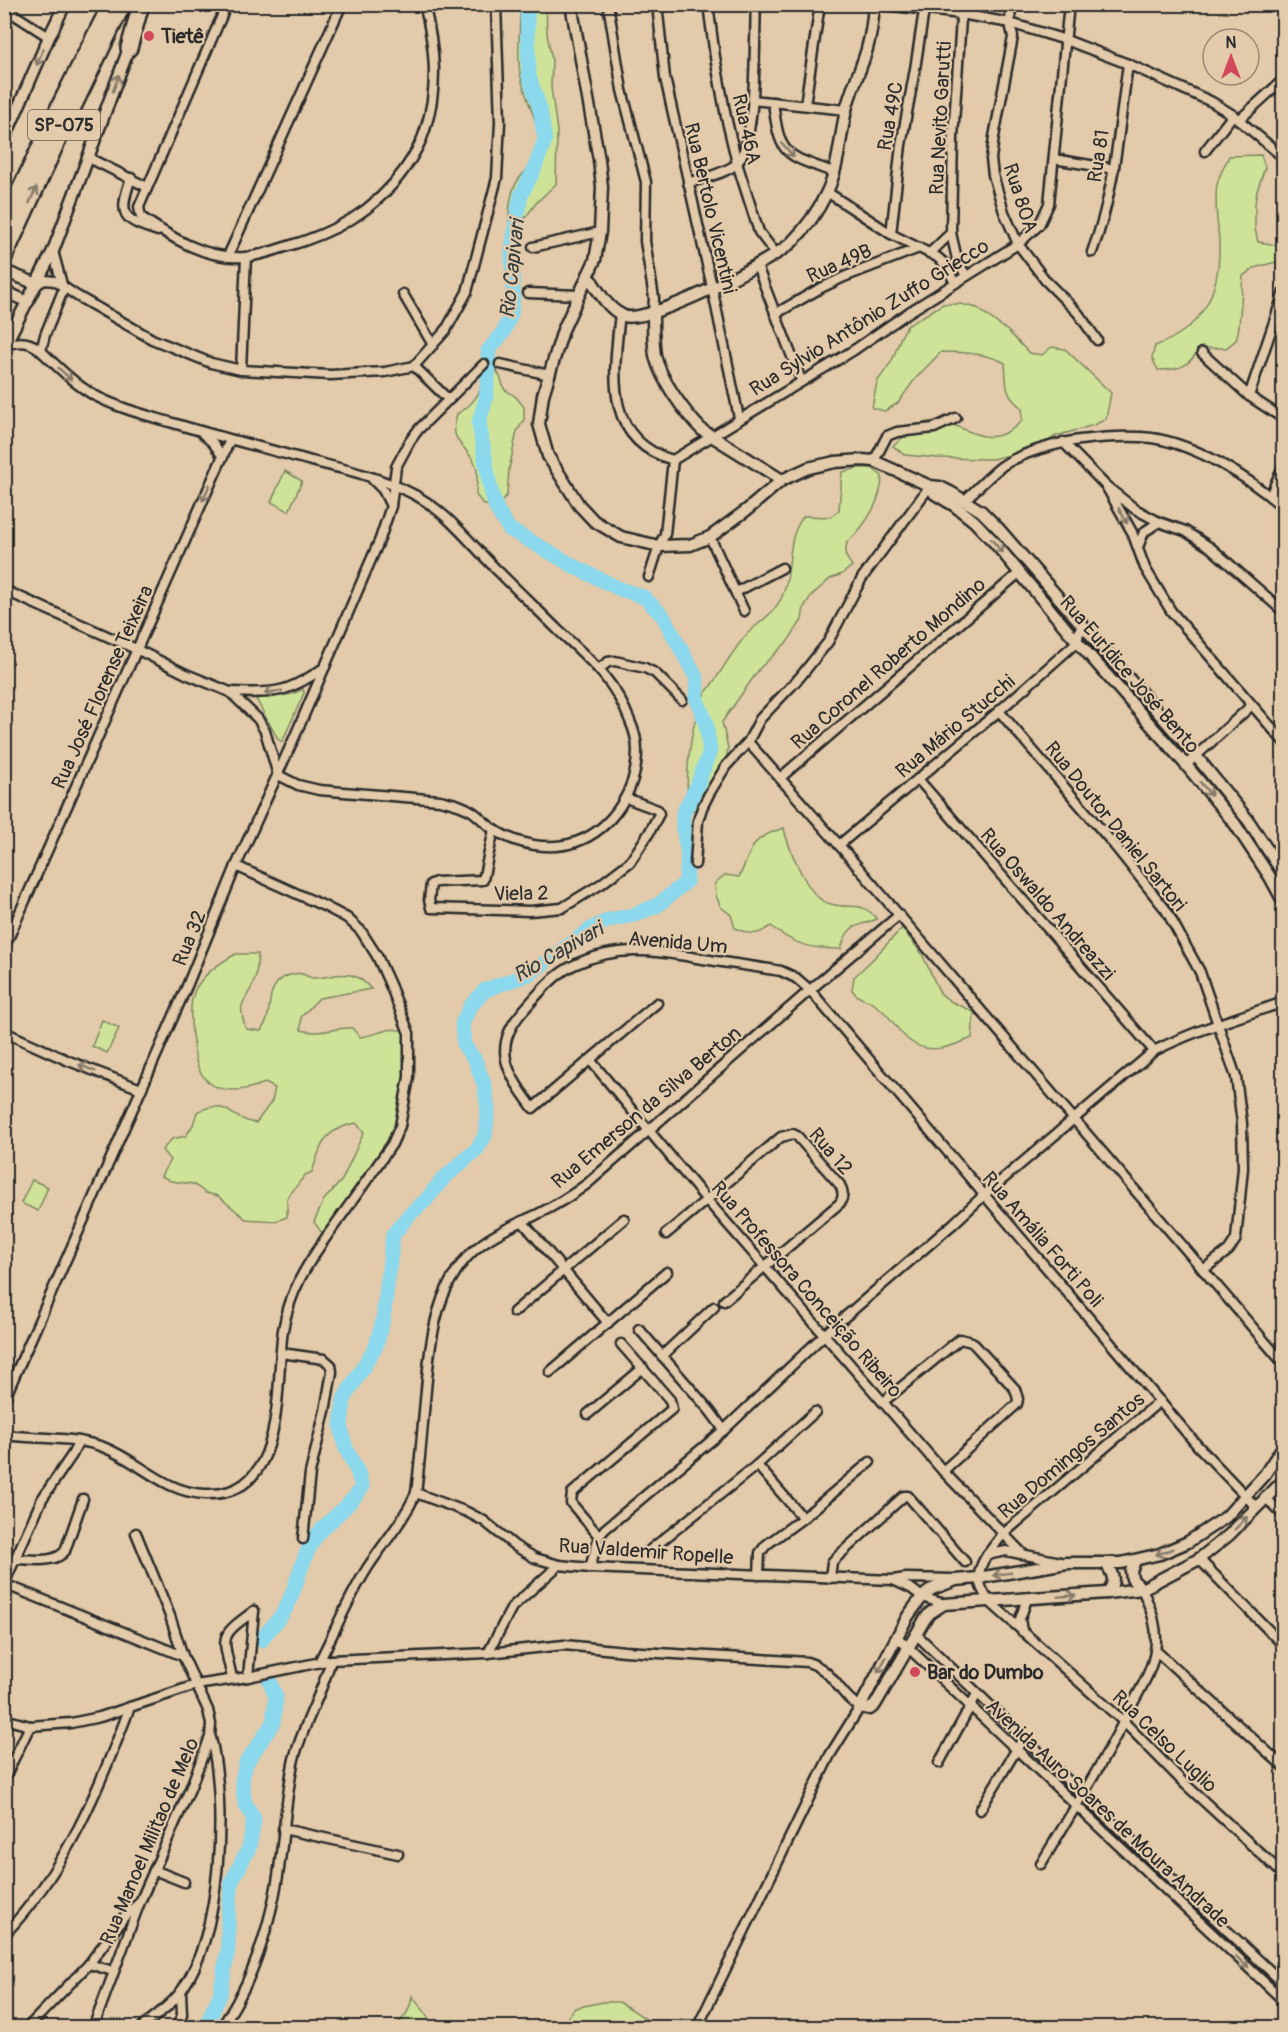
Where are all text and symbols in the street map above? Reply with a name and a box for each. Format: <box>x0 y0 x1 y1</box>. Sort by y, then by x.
place label: Tietê <box>160 24 205 49</box>
north arrow <box>1201 27 1261 87</box>
marker: Tietê <box>142 29 156 43</box>
text: N <box>1226 33 1237 53</box>
street label: Rua Nevito Garutti <box>924 41 957 195</box>
one-way arrow <box>34 48 45 66</box>
one-way arrow <box>112 74 123 93</box>
street label: Rua 49C <box>872 80 909 152</box>
street label: Rua 46A <box>726 91 767 167</box>
road number: SP-075 <box>28 110 100 140</box>
street label: Rua Bertolo Vicentini <box>679 120 742 296</box>
street label: Rua 81 <box>1082 128 1115 184</box>
one-way arrow <box>780 142 794 158</box>
street label: Rua 80A <box>998 160 1044 236</box>
one-way arrow <box>27 186 39 204</box>
water label: Rio Capivari <box>494 215 531 320</box>
street label: Rua Sylvio Antônio Zuffo Griecco <box>745 233 994 402</box>
street label: Rua 49B <box>803 238 876 289</box>
one-way arrow <box>58 367 73 381</box>
one-way arrow <box>199 484 210 502</box>
one-way arrow <box>1117 507 1129 524</box>
one-way arrow <box>990 538 1003 554</box>
street label: Rua Coronel Roberto Mondino <box>786 572 991 755</box>
street label: Rua José Florense Teixeira <box>46 581 159 793</box>
street label: Rua Eurídice José Bento <box>1054 590 1205 759</box>
street label: Rua Mário Stucchi <box>891 669 1020 784</box>
one-way arrow <box>263 686 283 697</box>
street label: Rua Doutor Daniel Sartori <box>1039 736 1192 916</box>
one-way arrow <box>1200 781 1213 797</box>
street label: Rua Oswaldo Andreazzi <box>975 823 1120 985</box>
street label: Viela 2 <box>493 881 549 906</box>
street label: Rua 32 <box>167 907 212 970</box>
water label: Rio Capivari <box>509 914 611 989</box>
street label: Avenida Um <box>627 926 729 959</box>
street label: Rua Emerson da Silva Berton <box>546 1021 746 1194</box>
one-way arrow <box>78 1062 96 1073</box>
street label: Rua 12 <box>803 1123 858 1180</box>
street label: Rua Amália Forti Poli <box>977 1166 1108 1312</box>
street label: Rua Professora Conceição Ribeiro <box>706 1176 908 1403</box>
street label: Rua Domingos Santos <box>993 1387 1150 1524</box>
one-way arrow <box>1234 1516 1248 1531</box>
street label: Rua Valdemir Ropelle <box>558 1533 734 1570</box>
one-way arrow <box>1156 1547 1174 1558</box>
one-way arrow <box>992 1569 1012 1580</box>
one-way arrow <box>1057 1590 1077 1601</box>
one-way arrow <box>876 1656 887 1674</box>
place label: Bar do Dumbo <box>927 1660 1044 1685</box>
marker: Bar do Dumbo <box>908 1665 922 1679</box>
street label: Rua Celso Luglio <box>1107 1685 1223 1798</box>
street label: Avenida Auro Soares de Moura Andrade <box>980 1693 1235 1933</box>
street label: Rua Manoel Militao de Melo <box>94 1734 205 1948</box>
one-way arrow <box>1235 1955 1250 1969</box>

